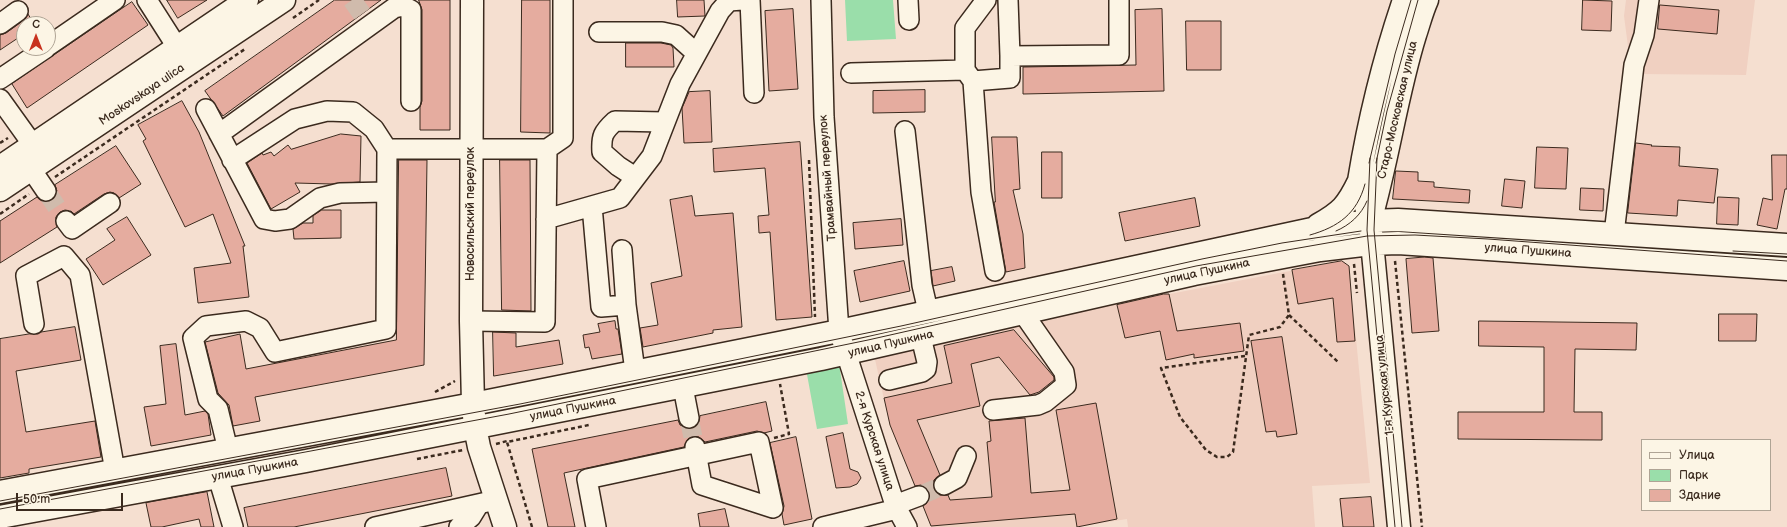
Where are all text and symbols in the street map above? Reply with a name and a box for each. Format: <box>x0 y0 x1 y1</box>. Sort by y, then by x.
north arrow <box>16 16 56 56</box>
text: С <box>32 18 40 31</box>
street label: Старо-Московская улица <box>1375 40 1421 180</box>
street label: Moskovskaya ulica <box>96 61 188 129</box>
street label: Трамвайный переулок <box>816 114 840 242</box>
street label: Новосильский переулок <box>464 147 478 281</box>
street label: улица Пушкина <box>1484 241 1572 261</box>
street label: улица Пушкина <box>1163 256 1251 288</box>
street label: улица Пушкина <box>847 327 935 361</box>
street label: 1-я Курская улица <box>1373 334 1397 436</box>
street label: 2-я Курская улица <box>851 389 897 493</box>
street label: улица Пушкина <box>529 394 617 424</box>
legend <box>1641 439 1771 511</box>
text: Улица <box>1679 448 1715 463</box>
street label: улица Пушкина <box>211 455 299 485</box>
text: Парк <box>1679 468 1708 483</box>
scale bar <box>18 485 125 511</box>
text: Здание <box>1679 488 1721 503</box>
text: 50 m <box>23 492 50 507</box>

